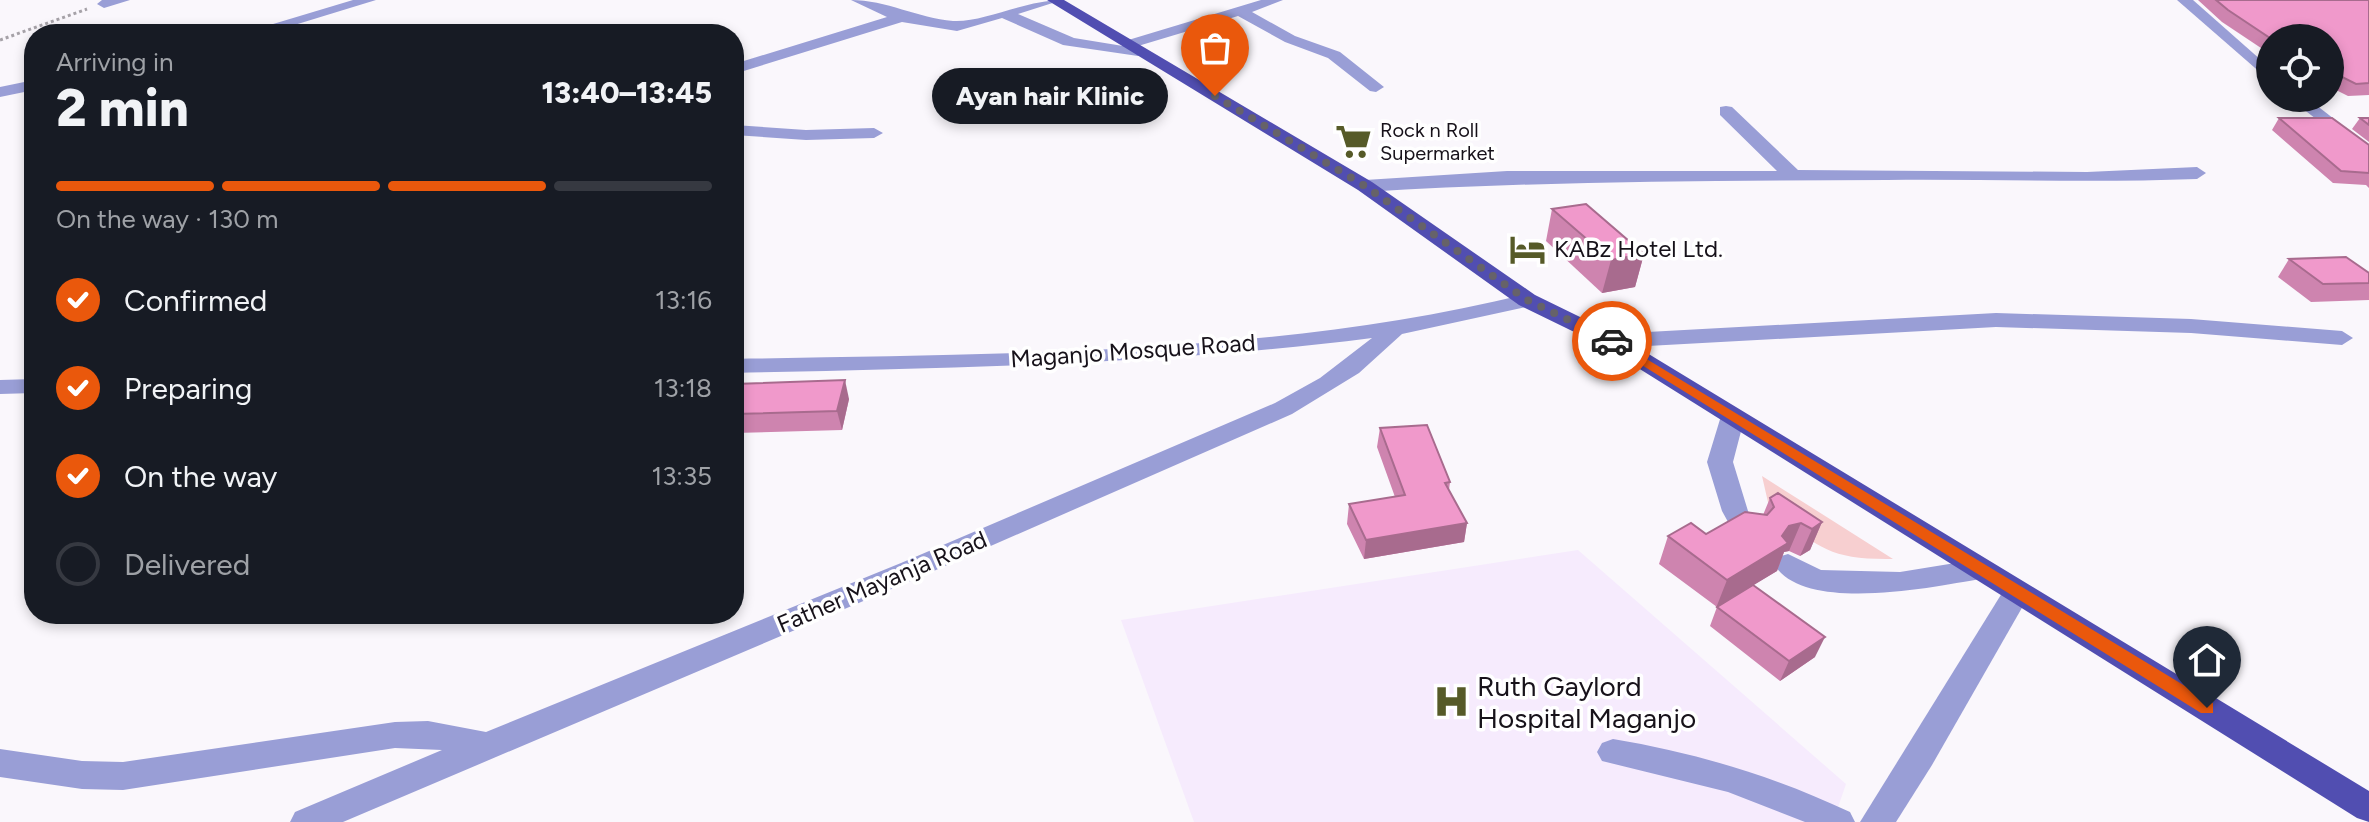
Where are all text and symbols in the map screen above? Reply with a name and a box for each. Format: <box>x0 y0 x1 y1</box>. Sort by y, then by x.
pin <box>1181 14.0 1249 96</box>
map controls <box>2256 24 2344 112</box>
button: locate <box>2256 24 2344 112</box>
icon: bag <box>1193 26 1237 70</box>
text: Arriving in <box>56 46 174 78</box>
callout: Ayan hair Klinic <box>931 68 1167 124</box>
text: 13:40–13:45 <box>541 74 712 111</box>
text: 2 min <box>56 77 189 139</box>
text: Ayan hair Klinic <box>956 80 1144 112</box>
place label: Rock n Roll Supermarket <box>1380 118 1495 165</box>
supermarket icon: Rock n Roll Supermarket <box>1335 123 1373 161</box>
text: On the way · 130 m <box>56 203 278 235</box>
hotel icon: KABz Hotel Ltd. <box>1509 230 1547 268</box>
place label: KABz Hotel Ltd. <box>1554 234 1723 263</box>
icon: check <box>56 278 100 322</box>
text: Confirmed <box>124 282 267 319</box>
text: 13:16 <box>655 284 712 316</box>
courier <box>1572 301 1652 381</box>
icon: car <box>1590 319 1634 363</box>
street label: Maganjo Mosque Road <box>1009 327 1256 374</box>
icon: check <box>56 366 100 410</box>
text: Preparing <box>124 370 252 407</box>
text: 13:18 <box>654 372 712 404</box>
icon: check <box>56 454 100 498</box>
text: On the way <box>124 458 277 495</box>
text: 13:35 <box>651 460 712 492</box>
street label: Father Mayanja Road <box>773 524 991 639</box>
text: Delivered <box>124 546 250 583</box>
pin <box>2173 626 2241 708</box>
icon: home <box>2185 638 2229 682</box>
place label: Ruth Gaylord Hospital Maganjo <box>1477 669 1696 735</box>
hospital icon: Ruth Gaylord Hospital Maganjo <box>1432 683 1470 721</box>

